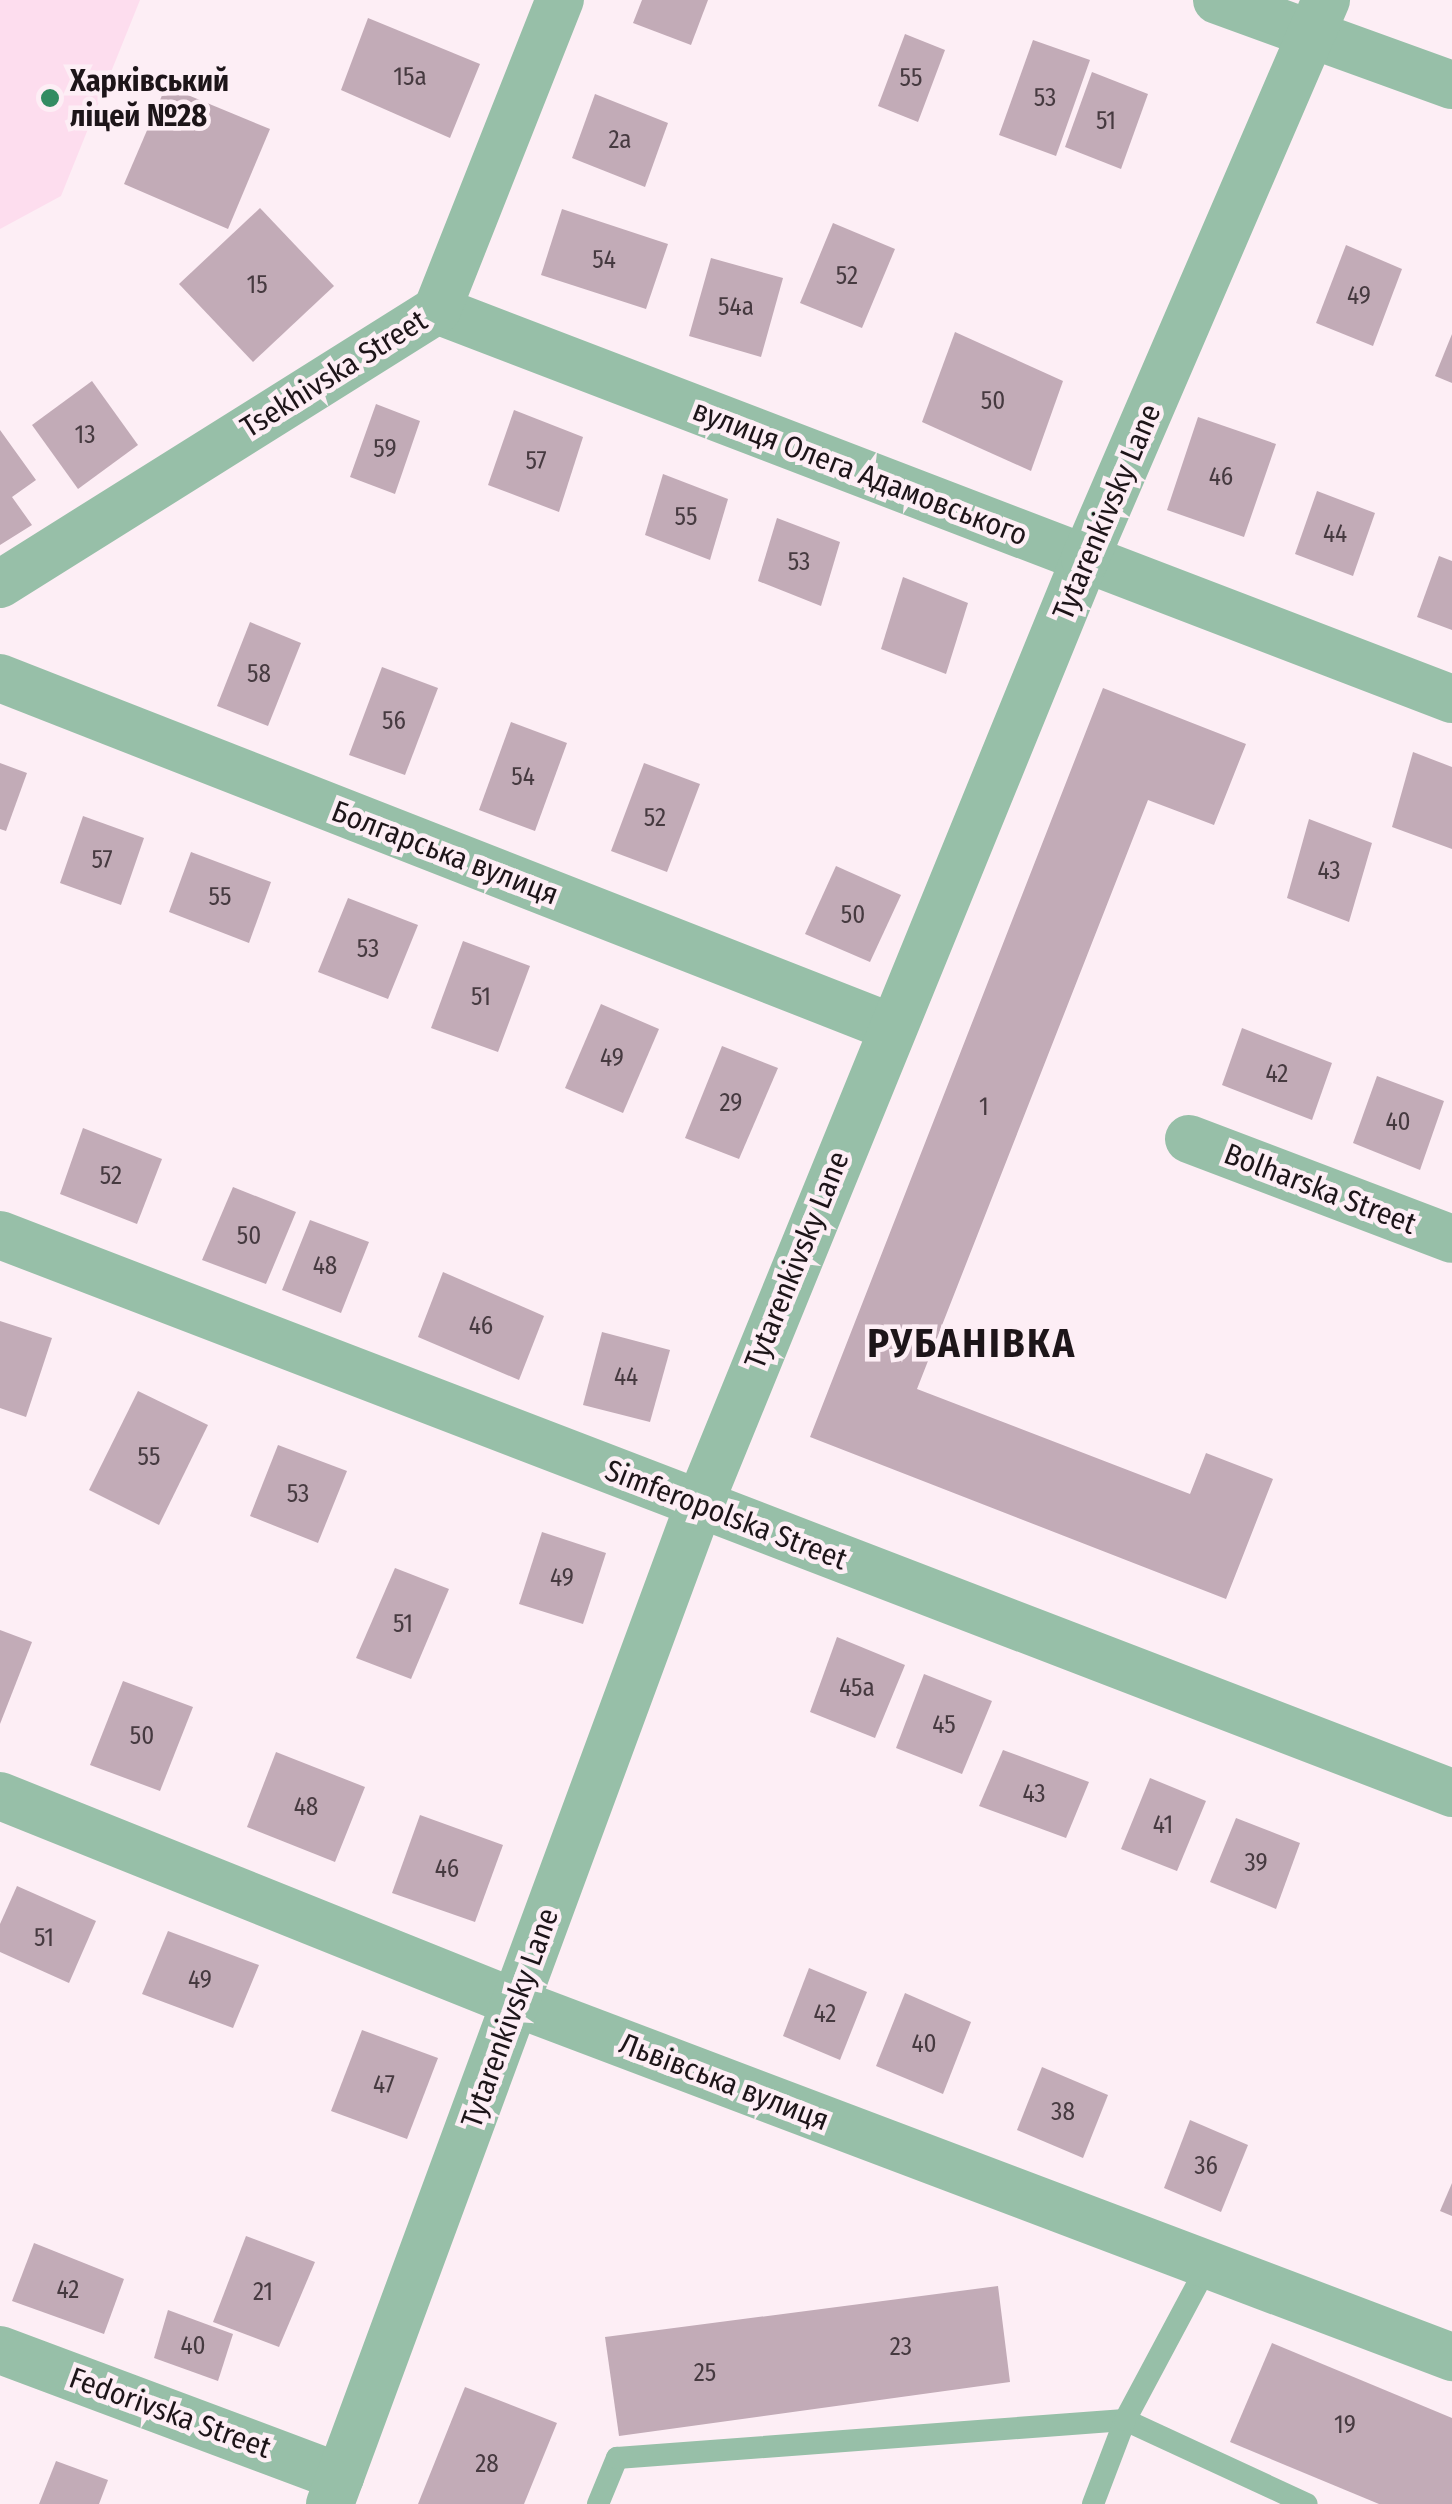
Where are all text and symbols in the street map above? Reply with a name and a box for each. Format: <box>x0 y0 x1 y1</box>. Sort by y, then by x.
house number: 15а <box>393 62 427 92</box>
place label: Харківський ліцей №28 <box>70 63 229 134</box>
house number: 55 <box>900 63 922 93</box>
house number: 53 <box>1034 83 1056 113</box>
marker: Харківський ліцей №28 <box>39 87 61 109</box>
house number: 51 <box>1096 106 1116 136</box>
house number: 2а <box>608 125 632 155</box>
house number: 54 <box>592 245 616 275</box>
house number: 52 <box>836 261 858 291</box>
house number: 15 <box>246 270 268 300</box>
house number: 49 <box>1347 281 1371 311</box>
house number: 54а <box>718 292 754 322</box>
street label: Tsekhivska Street <box>234 302 434 446</box>
house number: 50 <box>981 386 1005 416</box>
street label: вулиця Олега Адамовського <box>688 392 1032 554</box>
street label: Tytarenkivsky Lane <box>1045 399 1169 625</box>
house number: 13 <box>74 420 96 450</box>
house number: 59 <box>373 434 397 464</box>
house number: 57 <box>525 446 547 476</box>
house number: 46 <box>1209 462 1233 492</box>
house number: 55 <box>675 502 697 532</box>
house number: 44 <box>1323 519 1347 549</box>
house number: 53 <box>788 547 810 577</box>
house number: 58 <box>247 659 271 689</box>
house number: 56 <box>382 706 406 736</box>
house number: 54 <box>511 762 535 792</box>
street label: Болгарська вулиця <box>327 793 563 913</box>
house number: 52 <box>644 803 666 833</box>
house number: 57 <box>91 845 113 875</box>
house number: 43 <box>1317 856 1341 886</box>
house number: 55 <box>209 882 231 912</box>
house number: 50 <box>841 900 865 930</box>
house number: 53 <box>357 934 379 964</box>
house number: 51 <box>471 982 491 1012</box>
house number: 49 <box>600 1043 624 1073</box>
house number: 42 <box>1266 1059 1288 1089</box>
house number: 29 <box>720 1088 742 1118</box>
house number: 1 <box>979 1092 989 1122</box>
house number: 40 <box>1385 1107 1411 1137</box>
street label: Bolharska Street <box>1219 1136 1421 1242</box>
street label: Tytarenkivsky Lane <box>737 1146 857 1374</box>
house number: 52 <box>100 1161 122 1191</box>
house number: 50 <box>237 1221 261 1251</box>
house number: 48 <box>313 1251 337 1281</box>
house number: 46 <box>469 1311 493 1341</box>
district label: РУБАНІВКА <box>867 1320 1077 1368</box>
house number: 44 <box>614 1362 638 1392</box>
house number: 55 <box>138 1442 160 1472</box>
street label: Simferopolska Street <box>600 1452 852 1578</box>
house number: 53 <box>287 1479 309 1509</box>
house number: 49 <box>550 1563 574 1593</box>
house number: 51 <box>393 1609 413 1639</box>
house number: 45а <box>839 1673 875 1703</box>
house number: 45 <box>932 1710 956 1740</box>
house number: 50 <box>130 1721 154 1751</box>
house number: 43 <box>1022 1779 1046 1809</box>
house number: 48 <box>294 1792 318 1822</box>
house number: 41 <box>1153 1810 1173 1840</box>
house number: 39 <box>1244 1848 1268 1878</box>
house number: 46 <box>435 1854 459 1884</box>
street label: Tytarenkivsky Lane <box>454 1903 566 2133</box>
house number: 51 <box>34 1923 54 1953</box>
house number: 49 <box>188 1965 212 1995</box>
house number: 42 <box>814 1999 836 2029</box>
street label: Львівська вулиця <box>614 2026 834 2138</box>
house number: 40 <box>911 2029 937 2059</box>
house number: 47 <box>373 2070 395 2100</box>
house number: 38 <box>1051 2097 1075 2127</box>
house number: 36 <box>1194 2151 1218 2181</box>
house number: 42 <box>57 2275 79 2305</box>
house number: 21 <box>253 2277 273 2307</box>
house number: 40 <box>180 2331 206 2361</box>
house number: 23 <box>890 2332 912 2362</box>
house number: 25 <box>694 2358 716 2388</box>
street label: Fedorivska Street <box>64 2360 276 2466</box>
house number: 19 <box>1334 2410 1356 2440</box>
house number: 28 <box>475 2449 499 2479</box>

